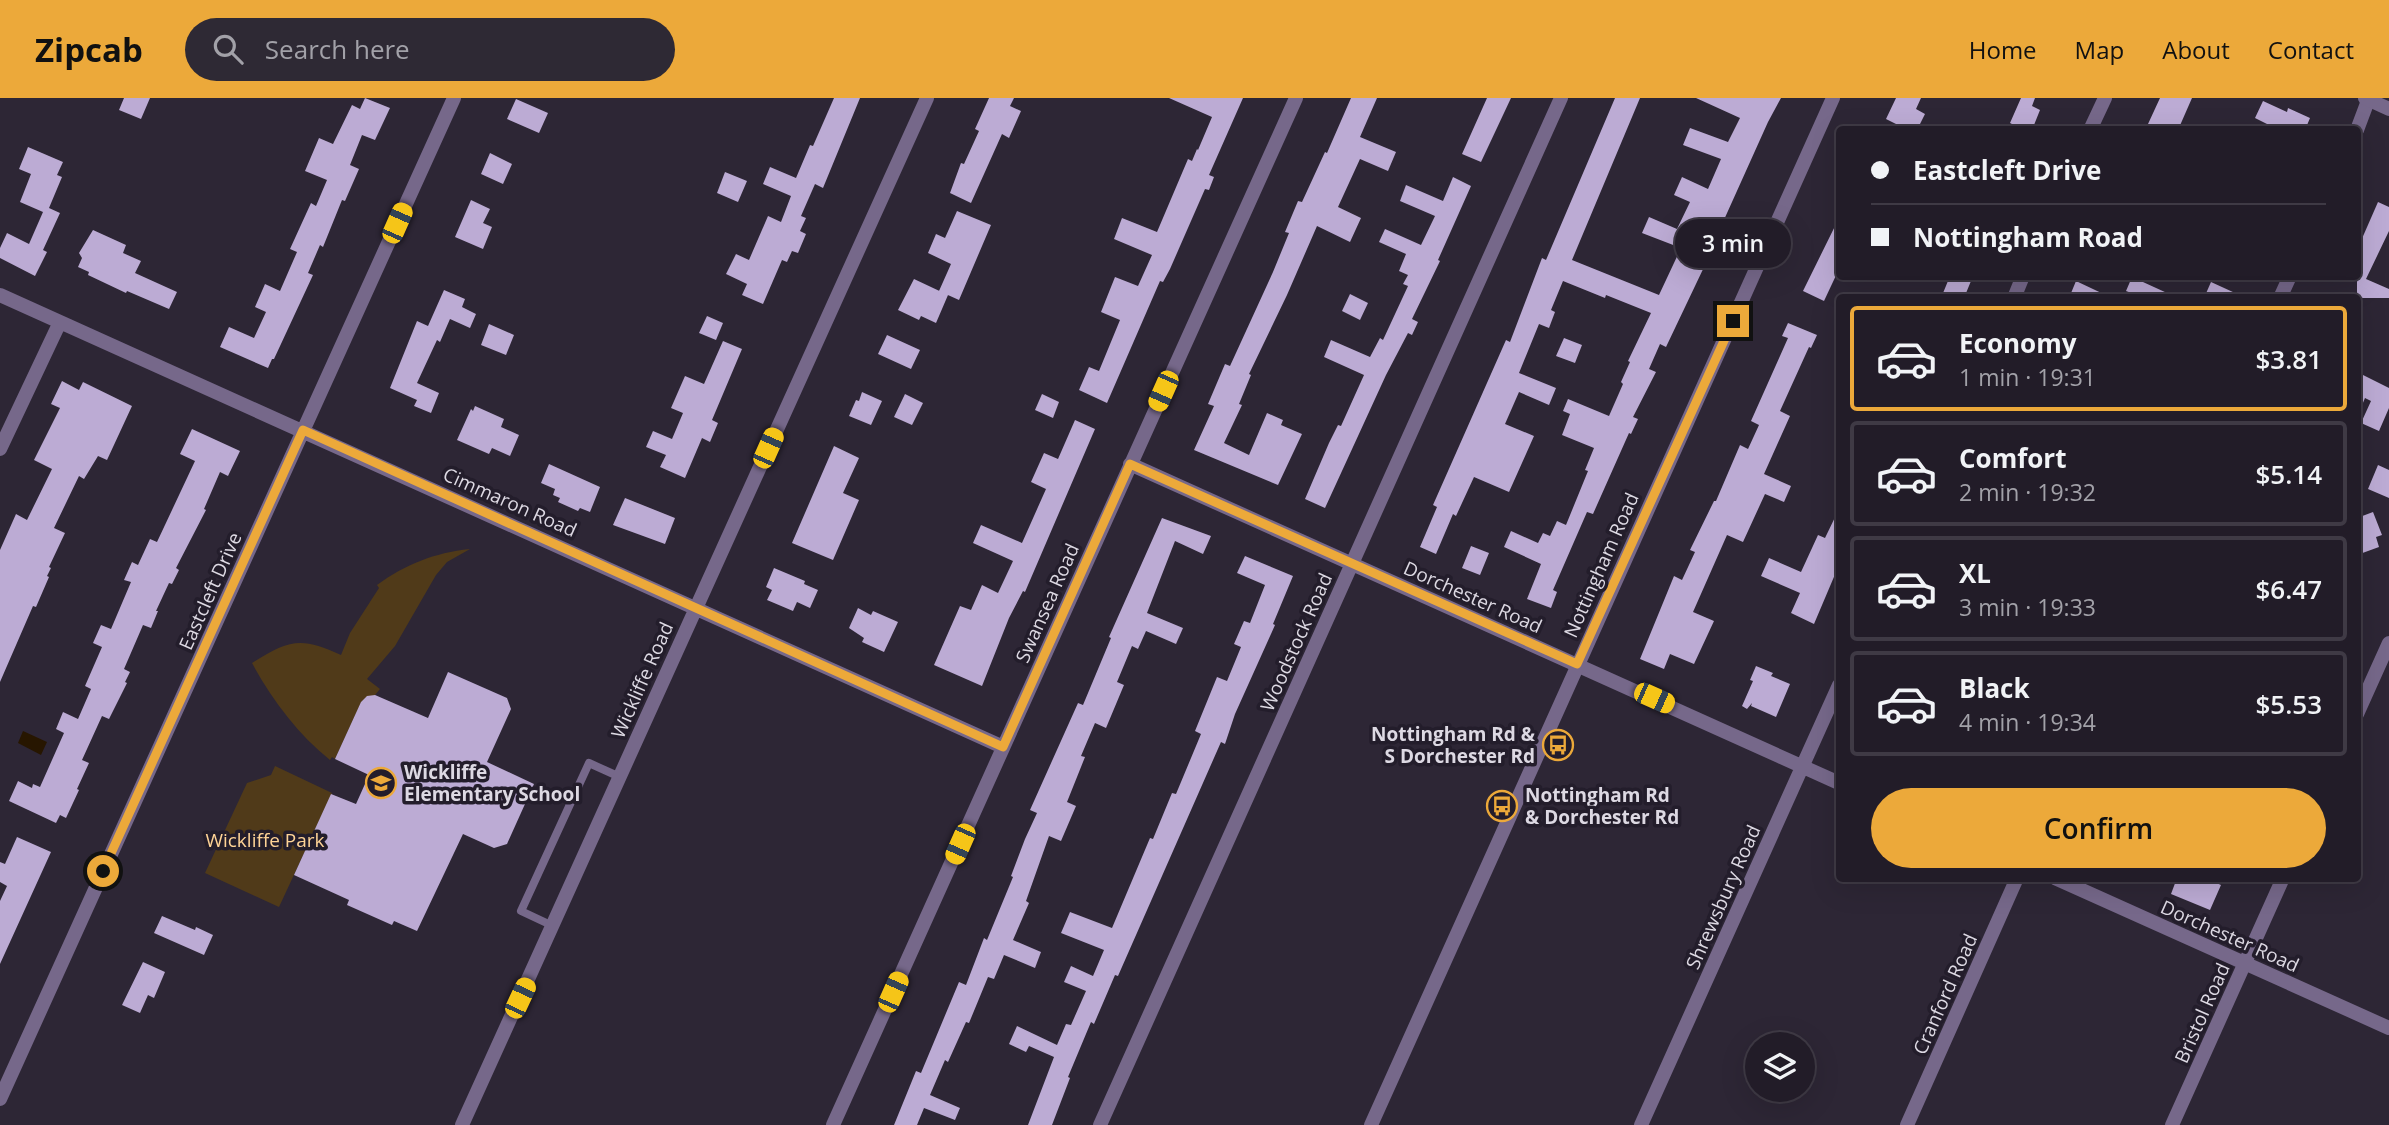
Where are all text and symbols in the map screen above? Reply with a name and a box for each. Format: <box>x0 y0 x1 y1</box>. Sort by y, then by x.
search box <box>185 18 675 81</box>
text: Zipcab <box>35 27 143 72</box>
icon: search <box>209 30 247 68</box>
text: Search here <box>265 31 410 67</box>
text: Home <box>1969 33 2037 66</box>
text: Map <box>2075 33 2124 66</box>
text: About <box>2162 33 2230 66</box>
text: Contact <box>2268 33 2354 66</box>
text: Eastcleft Drive <box>1913 152 2101 188</box>
car <box>379 200 416 246</box>
text: Nottingham Road <box>1913 219 2143 255</box>
callout: 3 min <box>1675 220 1791 268</box>
text: 3 min <box>1702 227 1764 259</box>
route end <box>1717 305 1749 337</box>
text: Economy <box>1959 325 2077 361</box>
icon: car <box>1875 327 1938 390</box>
text: $3.81 <box>2255 341 2322 377</box>
text: 1 min · 19:31 <box>1959 361 2096 393</box>
car <box>1145 368 1182 414</box>
car <box>750 425 787 471</box>
text: Comfort <box>1959 440 2066 476</box>
icon: car <box>1875 442 1938 505</box>
text: $5.14 <box>2255 456 2322 492</box>
street label: Cimmaron Road <box>439 461 581 543</box>
text: 2 min · 19:32 <box>1959 476 2096 508</box>
street label: Nottingham Road <box>1557 488 1645 642</box>
street label: Eastcleft Drive <box>172 528 248 654</box>
street label: Swansea Road <box>1009 539 1085 667</box>
street label: Dorchester Road <box>1400 555 1546 639</box>
text: XL <box>1959 555 1991 591</box>
icon: car <box>1875 557 1938 620</box>
street label: Woodstock Road <box>1254 569 1338 715</box>
text: $6.47 <box>2255 571 2322 607</box>
text: 3 min · 19:33 <box>1959 591 2096 623</box>
street label: Wickliffe Road <box>605 618 679 742</box>
text: Black <box>1959 670 2030 706</box>
icon: car <box>1875 672 1938 735</box>
car <box>1631 680 1678 716</box>
text: $5.53 <box>2255 686 2322 722</box>
text: 4 min · 19:34 <box>1959 706 2096 738</box>
place label: Nottingham Rd & S Dorchester Rd <box>1371 721 1536 769</box>
bus stop icon: Nottingham Rd & S Dorchester Rd <box>1541 728 1575 762</box>
place label: Wickliffe Elementary School <box>404 759 580 807</box>
school or university icon: Wickliffe Elementary School <box>364 766 398 800</box>
place label: Nottingham Rd & Dorchester Rd <box>1525 782 1679 830</box>
button: Confirm <box>1871 788 2326 868</box>
bus stop icon: Nottingham Rd & Dorchester Rd <box>1485 789 1519 823</box>
car <box>942 821 979 867</box>
street label: Shrewsbury Road <box>1680 821 1766 973</box>
park label: Wickliffe Park <box>205 827 325 853</box>
route start <box>87 855 119 887</box>
street label: Dorchester Road <box>2157 894 2303 978</box>
street label: Cranford Road <box>1907 930 1983 1058</box>
street label: Bristol Road <box>2168 959 2236 1067</box>
car <box>875 969 912 1015</box>
car <box>502 975 539 1021</box>
map controls <box>1745 1032 1815 1102</box>
button: layers <box>1745 1032 1815 1102</box>

